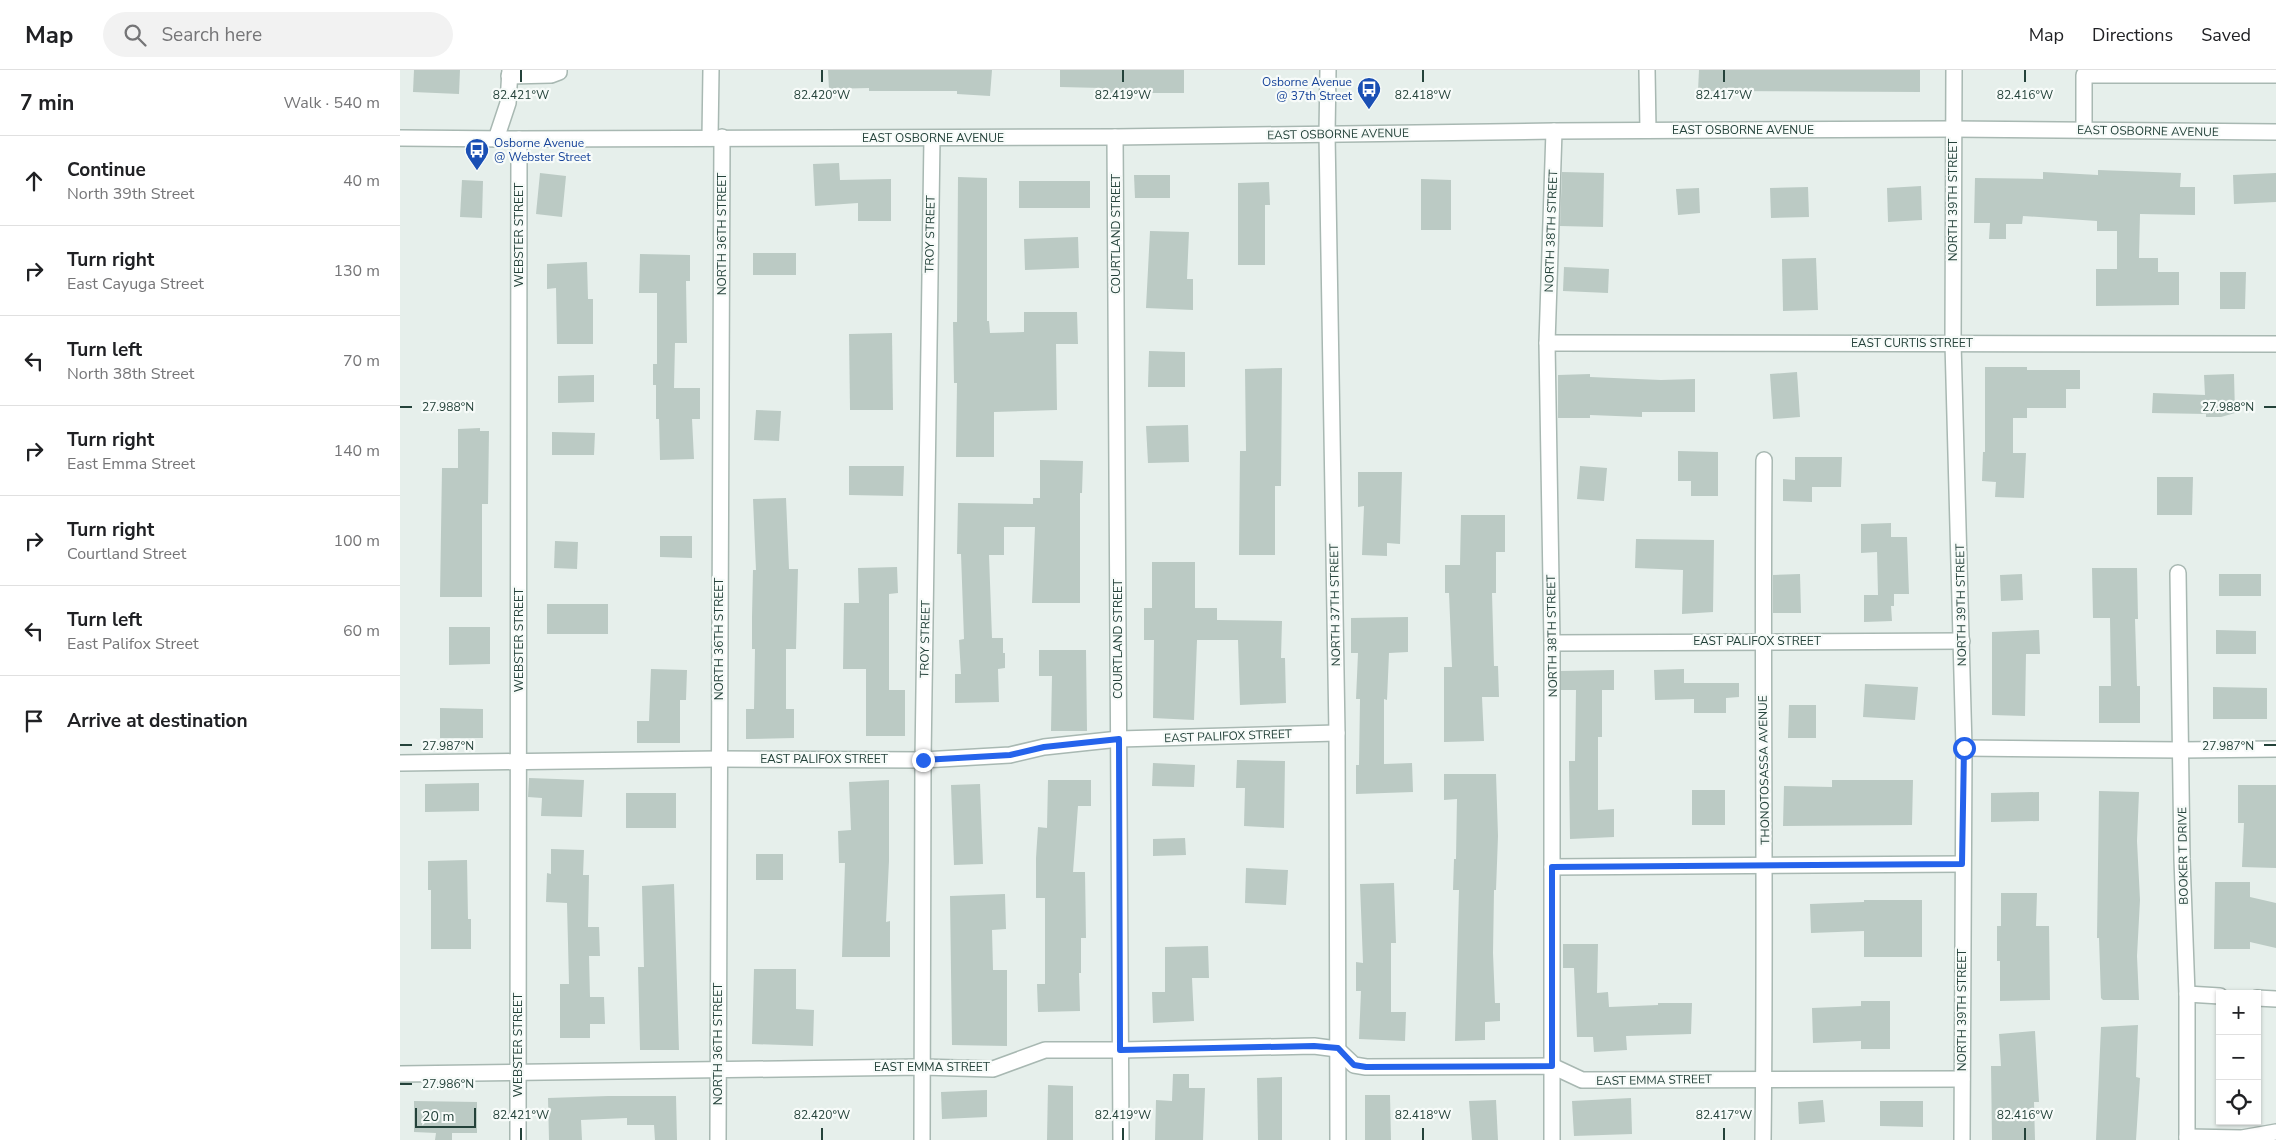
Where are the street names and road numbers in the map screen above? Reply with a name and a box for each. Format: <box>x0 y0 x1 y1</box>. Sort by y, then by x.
street label: EAST OSBORNE AVENUE <box>1672 122 1814 138</box>
street label: EAST OSBORNE AVENUE <box>2077 122 2219 140</box>
street label: EAST OSBORNE AVENUE <box>1267 125 1409 143</box>
street label: EAST OSBORNE AVENUE <box>862 130 1004 146</box>
street label: NORTH 39TH STREET <box>1945 138 1961 261</box>
street label: NORTH 38TH STREET <box>1541 169 1561 293</box>
street label: NORTH 36TH STREET <box>714 172 730 295</box>
street label: COURTLAND STREET <box>1108 173 1124 294</box>
street label: WEBSTER STREET <box>511 182 527 287</box>
street label: TROY STREET <box>921 194 939 273</box>
street label: EAST CURTIS STREET <box>1851 335 1974 351</box>
street label: NORTH 37TH STREET <box>1326 543 1344 666</box>
street label: NORTH 39TH STREET <box>1952 543 1970 666</box>
street label: NORTH 38TH STREET <box>1543 574 1561 697</box>
street label: NORTH 36TH STREET <box>711 577 727 700</box>
street label: COURTLAND STREET <box>1110 578 1126 699</box>
street label: WEBSTER STREET <box>511 587 527 692</box>
street label: TROY STREET <box>916 599 934 678</box>
street label: EAST PALIFOX STREET <box>1693 633 1822 649</box>
street label: THONOTOSASSA AVENUE <box>1755 695 1773 845</box>
street label: EAST PALIFOX STREET <box>1164 726 1293 746</box>
street label: EAST PALIFOX STREET <box>760 751 889 767</box>
street label: BOOKER T DRIVE <box>2174 807 2192 905</box>
street label: NORTH 39TH STREET <box>1954 948 1970 1071</box>
street label: NORTH 36TH STREET <box>710 982 726 1105</box>
street label: WEBSTER STREET <box>510 992 526 1097</box>
street label: EAST EMMA STREET <box>874 1059 991 1075</box>
street label: EAST EMMA STREET <box>1596 1071 1713 1089</box>

